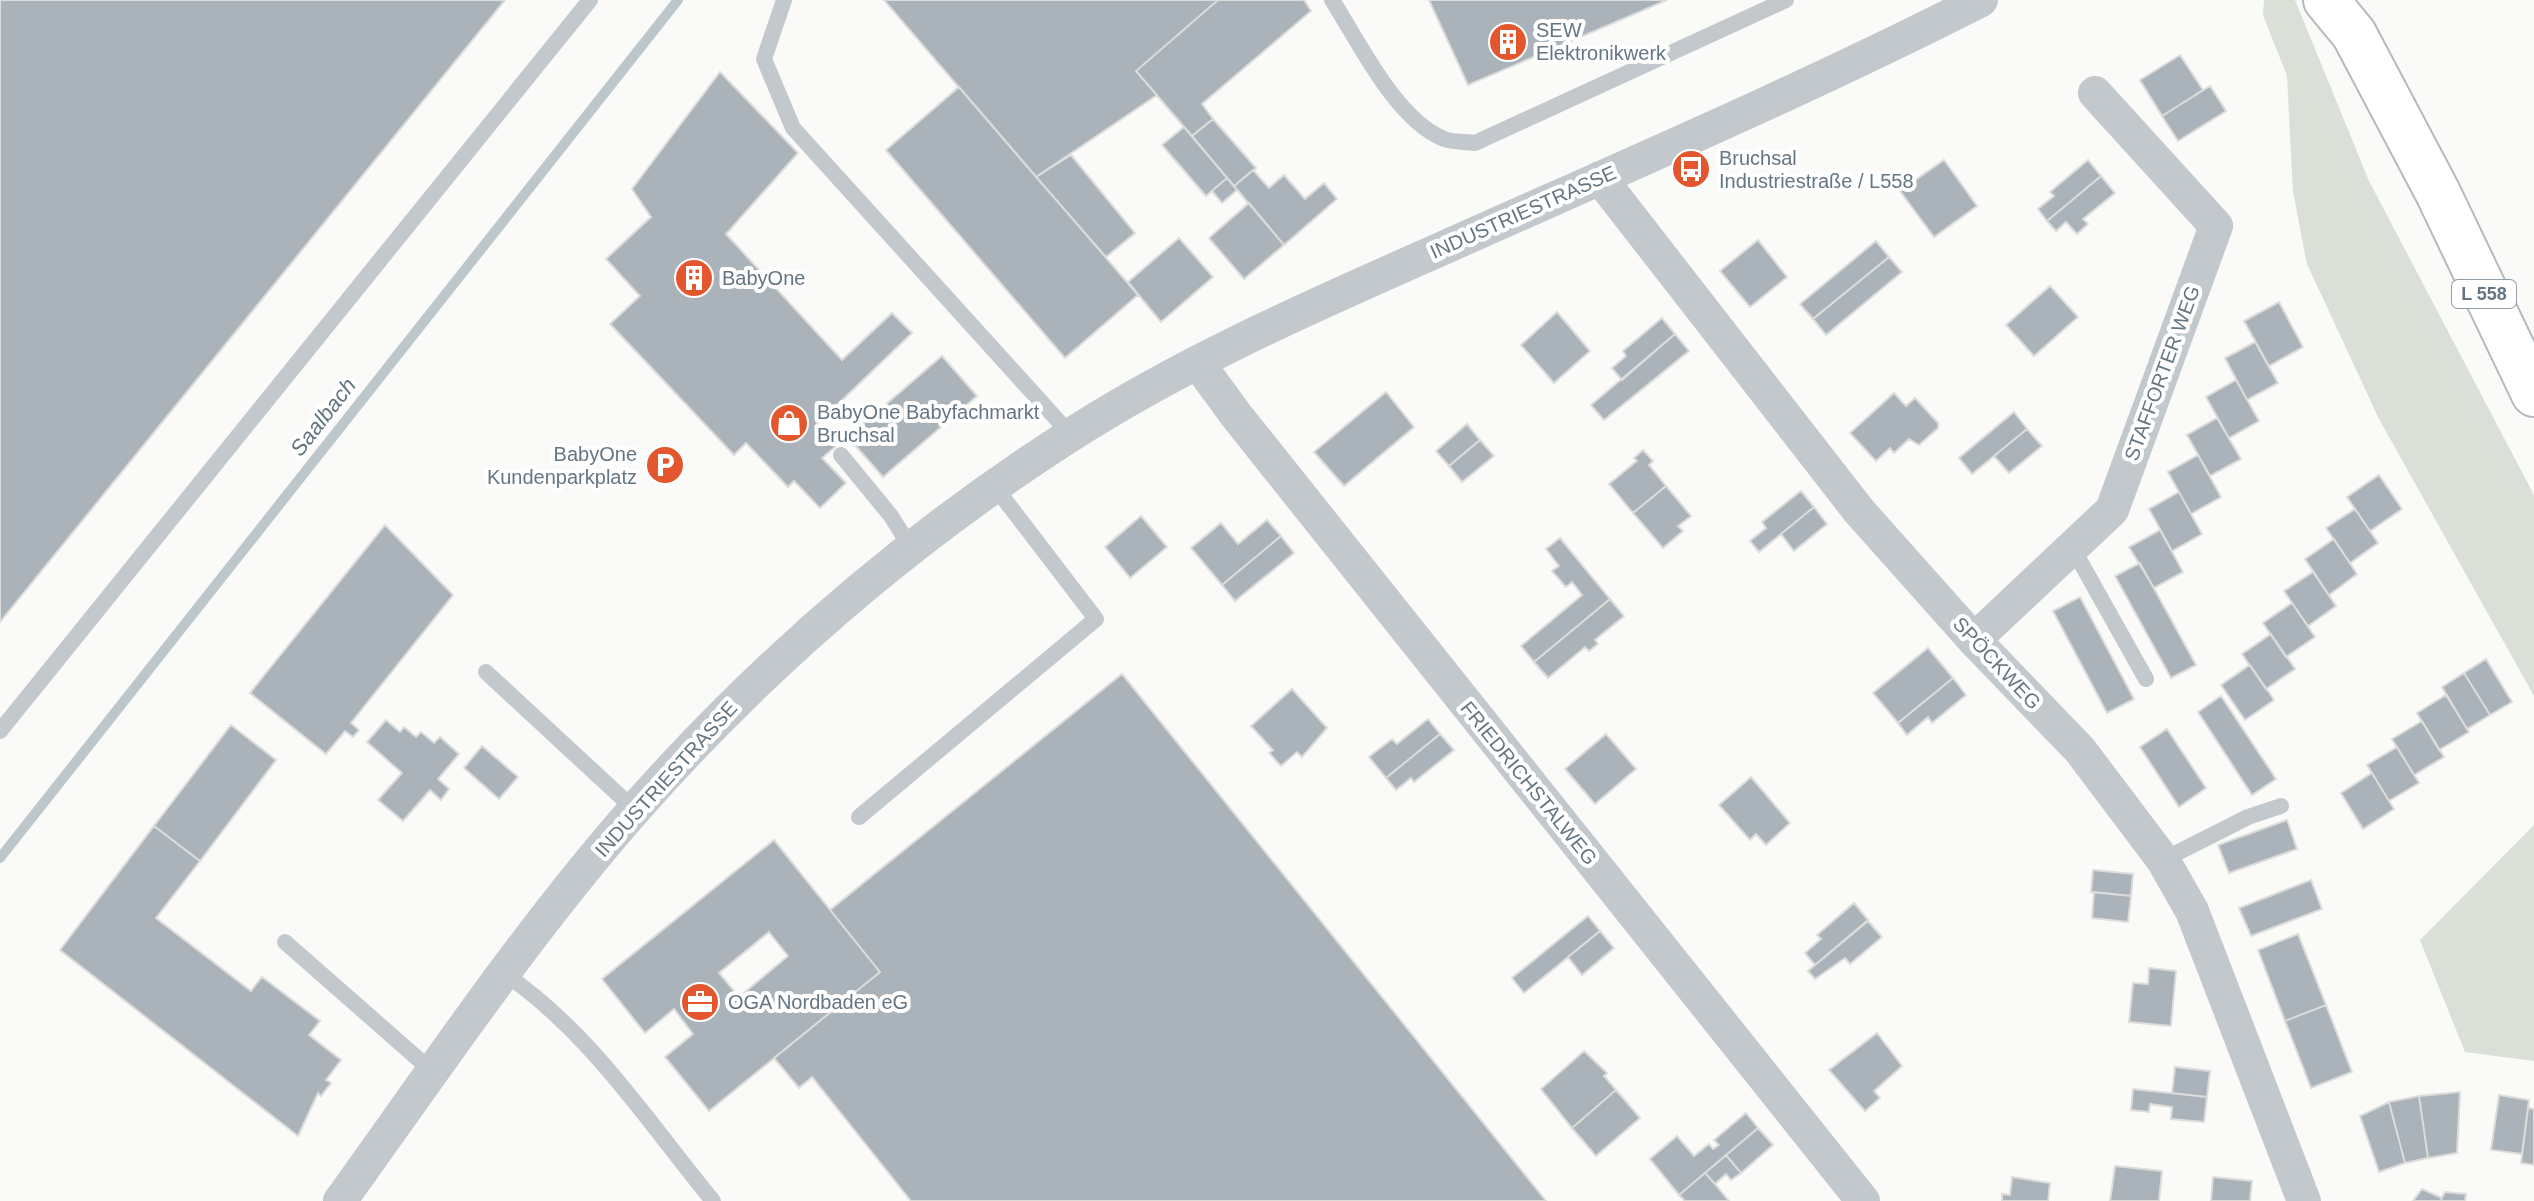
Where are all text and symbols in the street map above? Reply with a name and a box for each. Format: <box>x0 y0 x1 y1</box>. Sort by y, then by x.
place label: SEW Elektronikwerk <box>1536 19 1667 64</box>
building icon: SEW Elektronikwerk <box>1487 21 1529 63</box>
place label: Bruchsal Industriestraße / L558 <box>1719 147 1914 192</box>
bus stop icon: Bruchsal Industriestraße / L558 <box>1670 148 1712 190</box>
street label: INDUSTRIESTRASSE <box>1427 161 1619 263</box>
building icon: BabyOne <box>673 257 715 299</box>
place label: BabyOne <box>722 267 805 289</box>
road number: L 558 <box>2452 280 2516 308</box>
street label: STAFFORTER WEG <box>2120 282 2204 464</box>
water label: Saalbach <box>285 373 361 461</box>
place label: BabyOne Babyfachmarkt Bruchsal <box>817 401 1040 446</box>
shop icon: BabyOne Babyfachmarkt Bruchsal <box>768 402 810 444</box>
place label: BabyOne Kundenparkplatz <box>487 443 637 488</box>
parking icon: BabyOne Kundenparkplatz <box>644 444 686 486</box>
street label: SPÖCKWEG <box>1949 612 2045 714</box>
street label: INDUSTRIESTRASSE <box>591 697 741 861</box>
street label: FRIEDRICHSTALWEG <box>1456 697 1602 869</box>
office icon: OGA Nordbaden eG <box>679 981 721 1023</box>
place label: OGA Nordbaden eG <box>728 991 908 1013</box>

